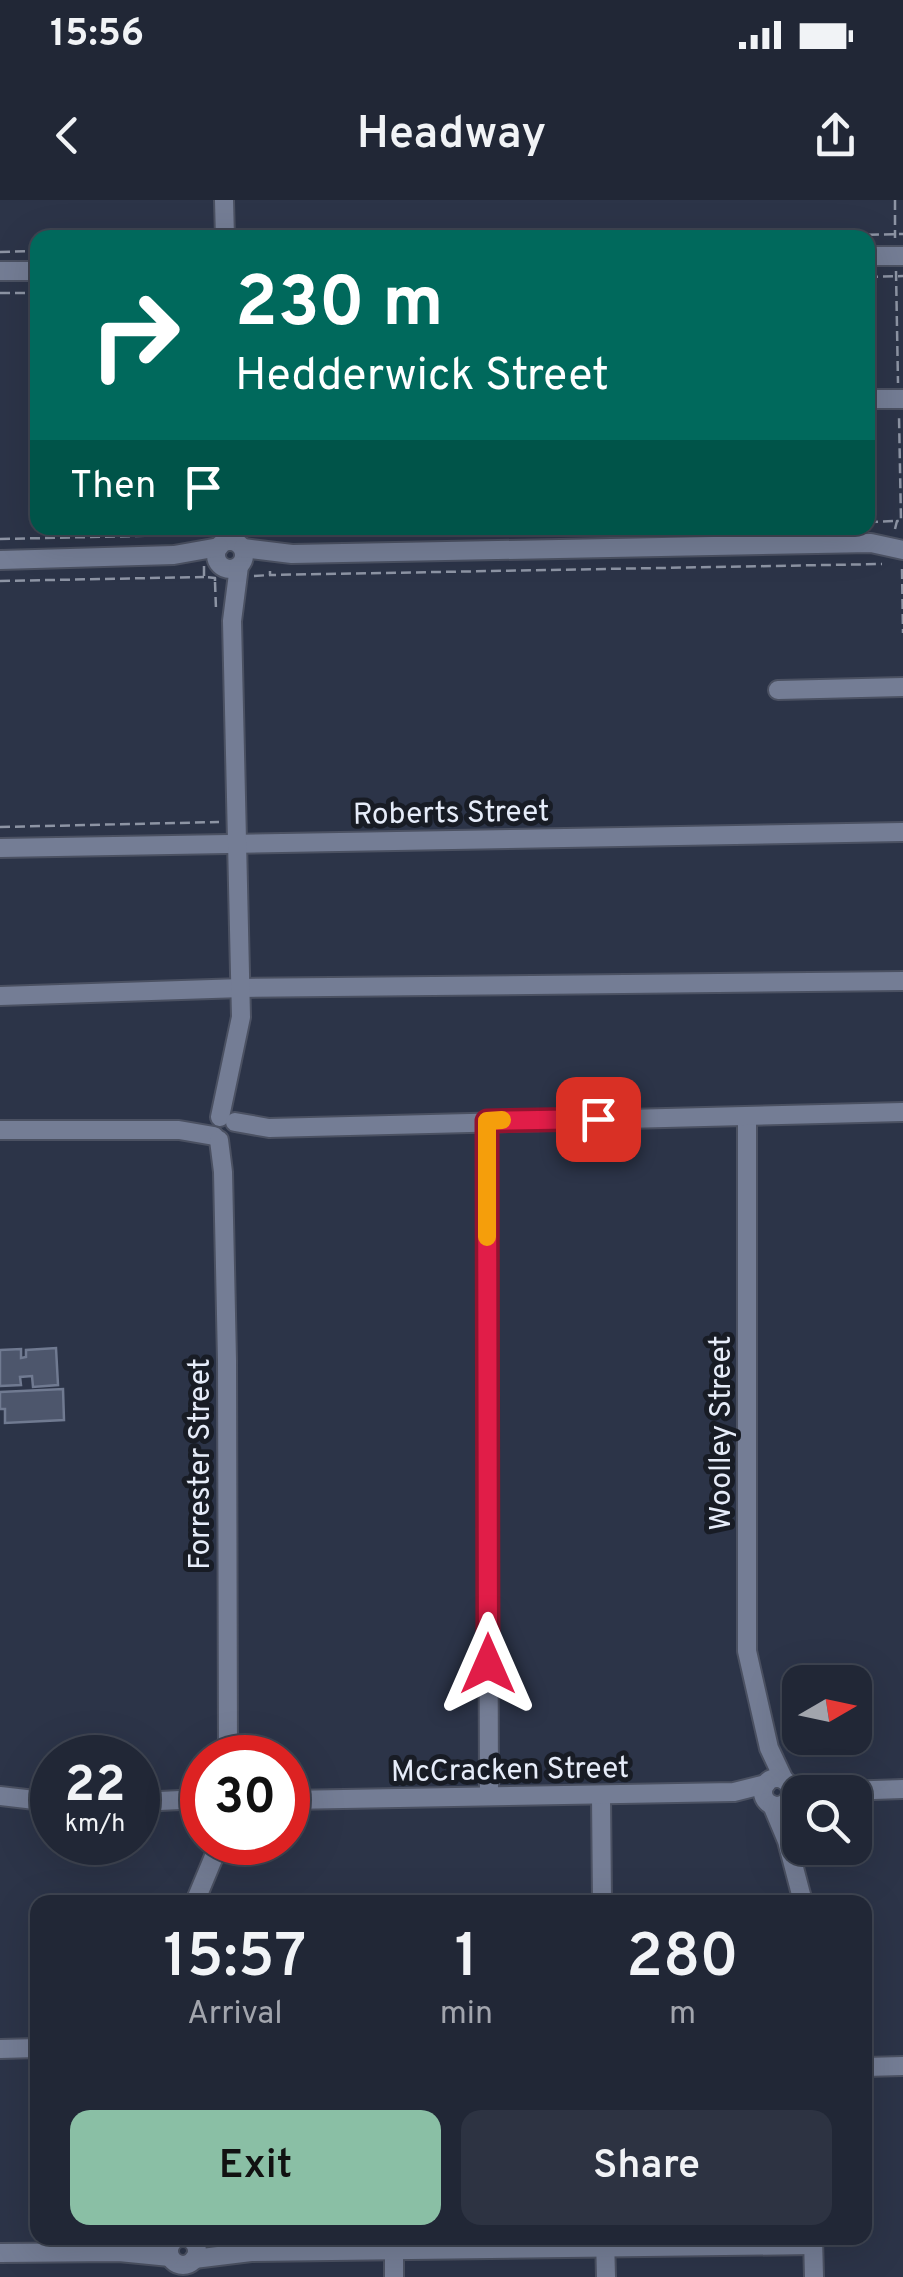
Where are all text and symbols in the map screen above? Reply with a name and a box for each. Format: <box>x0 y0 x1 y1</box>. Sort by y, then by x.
text: 15:56 <box>50 11 144 60</box>
text: Headway <box>357 107 546 164</box>
icon: back <box>40 108 95 163</box>
icon: share <box>808 108 863 163</box>
text: 230 m <box>235 262 444 351</box>
icon: right <box>70 270 200 400</box>
text: Hedderwick Street <box>235 349 609 406</box>
icon: arrive <box>176 460 231 515</box>
text: Then <box>70 463 156 512</box>
street label: Roberts Street <box>352 794 550 835</box>
pin <box>556 1077 641 1162</box>
icon: arrive <box>571 1092 626 1147</box>
street label: Woolley Street <box>704 1335 741 1531</box>
street label: Forrester Street <box>183 1358 220 1570</box>
position arrow <box>436 1612 540 1716</box>
north arrow <box>782 1665 872 1755</box>
map controls <box>782 1665 872 1865</box>
speed limit sign: 30 <box>180 1735 310 1865</box>
street label: McCracken Street <box>391 1751 630 1792</box>
text: 22 <box>64 1756 126 1819</box>
button: search <box>782 1775 872 1865</box>
text: km/h <box>65 1809 125 1841</box>
text: 15:57 <box>163 1922 306 1998</box>
text: 1 <box>455 1922 478 1998</box>
text: 280 <box>626 1922 739 1998</box>
text: Arrival <box>187 1995 283 2035</box>
text: min <box>440 1995 493 2035</box>
text: m <box>669 1995 696 2035</box>
button: Exit <box>70 2110 441 2225</box>
button: Share <box>461 2110 832 2225</box>

